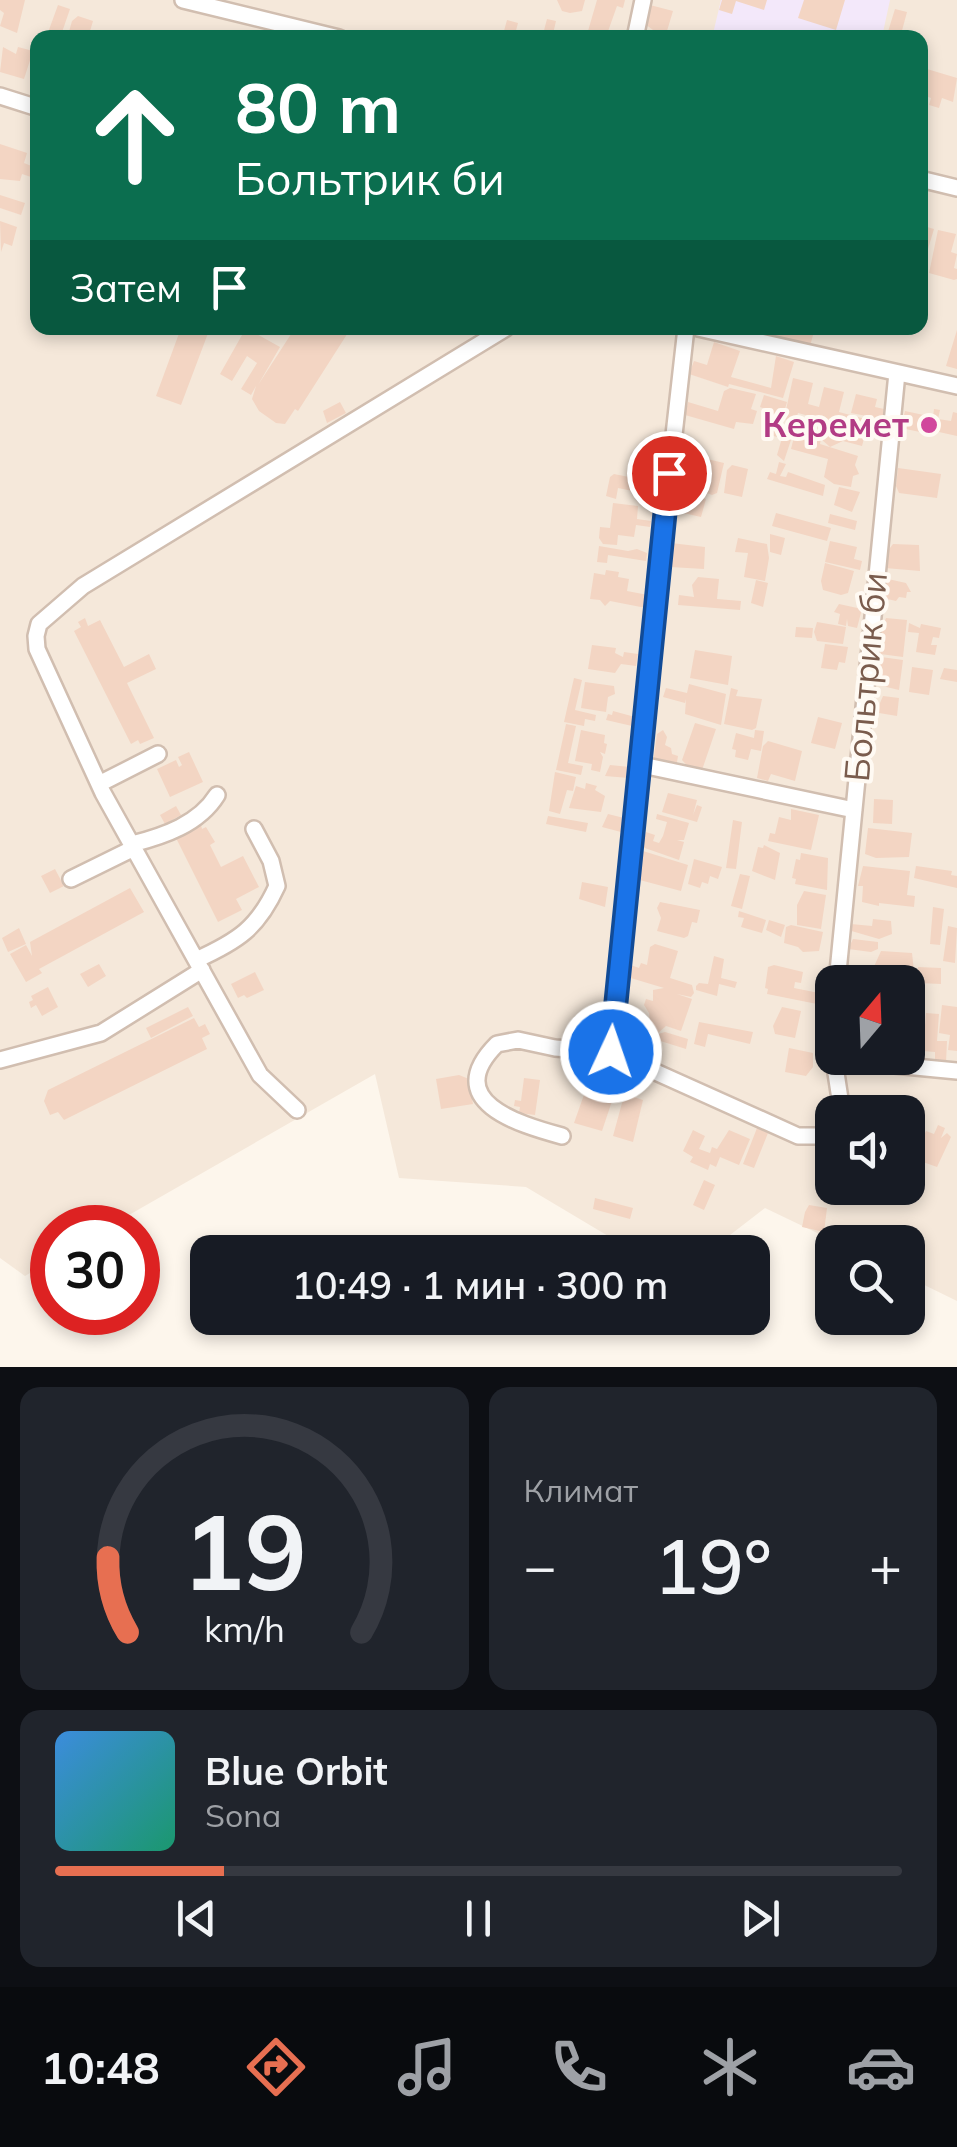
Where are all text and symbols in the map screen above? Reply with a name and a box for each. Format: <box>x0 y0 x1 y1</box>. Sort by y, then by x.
text: 80 m <box>235 63 401 151</box>
icon: ahead <box>70 70 200 200</box>
text: Больтрик би <box>235 150 505 206</box>
icon: arrive <box>202 260 257 315</box>
text: Затем <box>70 264 182 312</box>
place label: Керемет <box>763 402 909 446</box>
marker: Керемет <box>918 414 940 436</box>
pin <box>627 431 712 516</box>
icon: arrive <box>642 446 697 501</box>
street label: Больтрик би <box>834 571 896 783</box>
north arrow <box>815 965 925 1075</box>
map controls <box>815 965 925 1335</box>
position arrow <box>559 1000 663 1104</box>
button: sound <box>815 1095 925 1205</box>
speed limit sign: 30 <box>30 1205 160 1335</box>
button: search <box>815 1225 925 1335</box>
text: 10:49 · 1 мин · 300 m <box>292 1261 668 1309</box>
text: Климат <box>524 1470 638 1510</box>
text: 19 <box>182 1485 307 1616</box>
text: 19° <box>654 1519 772 1613</box>
text: − <box>524 1531 557 1600</box>
text: + <box>869 1531 902 1600</box>
text: km/h <box>204 1606 285 1651</box>
text: Blue Orbit <box>205 1747 388 1795</box>
text: Sona <box>205 1795 281 1835</box>
icon: previous <box>169 1891 224 1946</box>
icon: pause <box>451 1891 506 1946</box>
icon: next <box>733 1891 788 1946</box>
icon: directions <box>241 2032 311 2102</box>
icon: music <box>392 2032 462 2102</box>
icon: phone <box>544 2032 614 2102</box>
icon: climate <box>695 2032 765 2102</box>
icon: car <box>846 2032 916 2102</box>
text: 10:48 <box>41 2039 160 2095</box>

